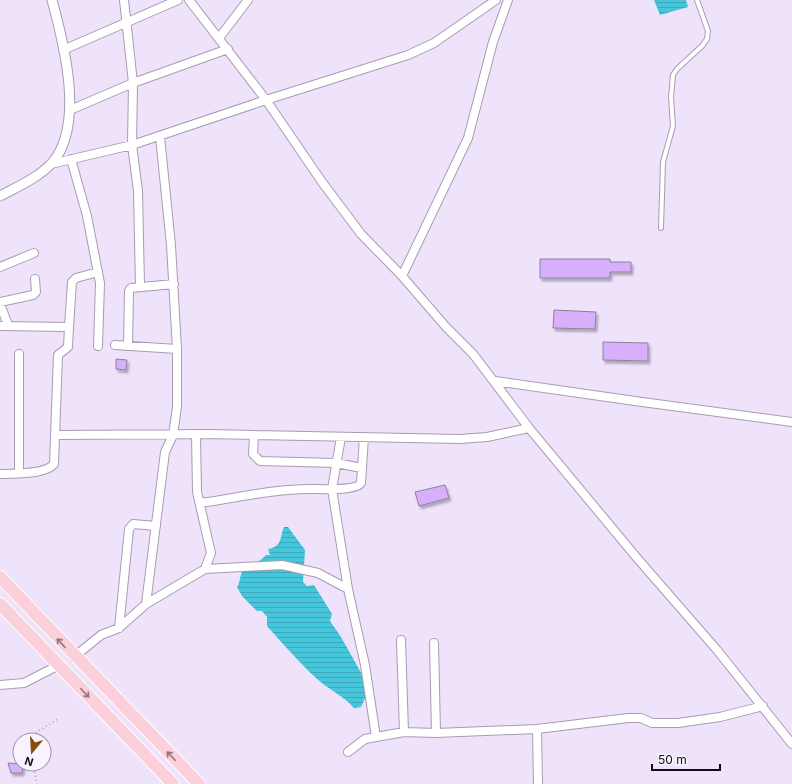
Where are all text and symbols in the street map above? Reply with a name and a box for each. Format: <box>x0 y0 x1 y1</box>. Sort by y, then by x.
one-way arrow <box>57 637 66 648</box>
one-way arrow <box>80 688 90 698</box>
north arrow <box>12 732 52 772</box>
scale bar <box>652 746 720 772</box>
one-way arrow <box>166 751 176 761</box>
text: 50 m <box>658 752 687 767</box>
text: N <box>23 754 35 769</box>

